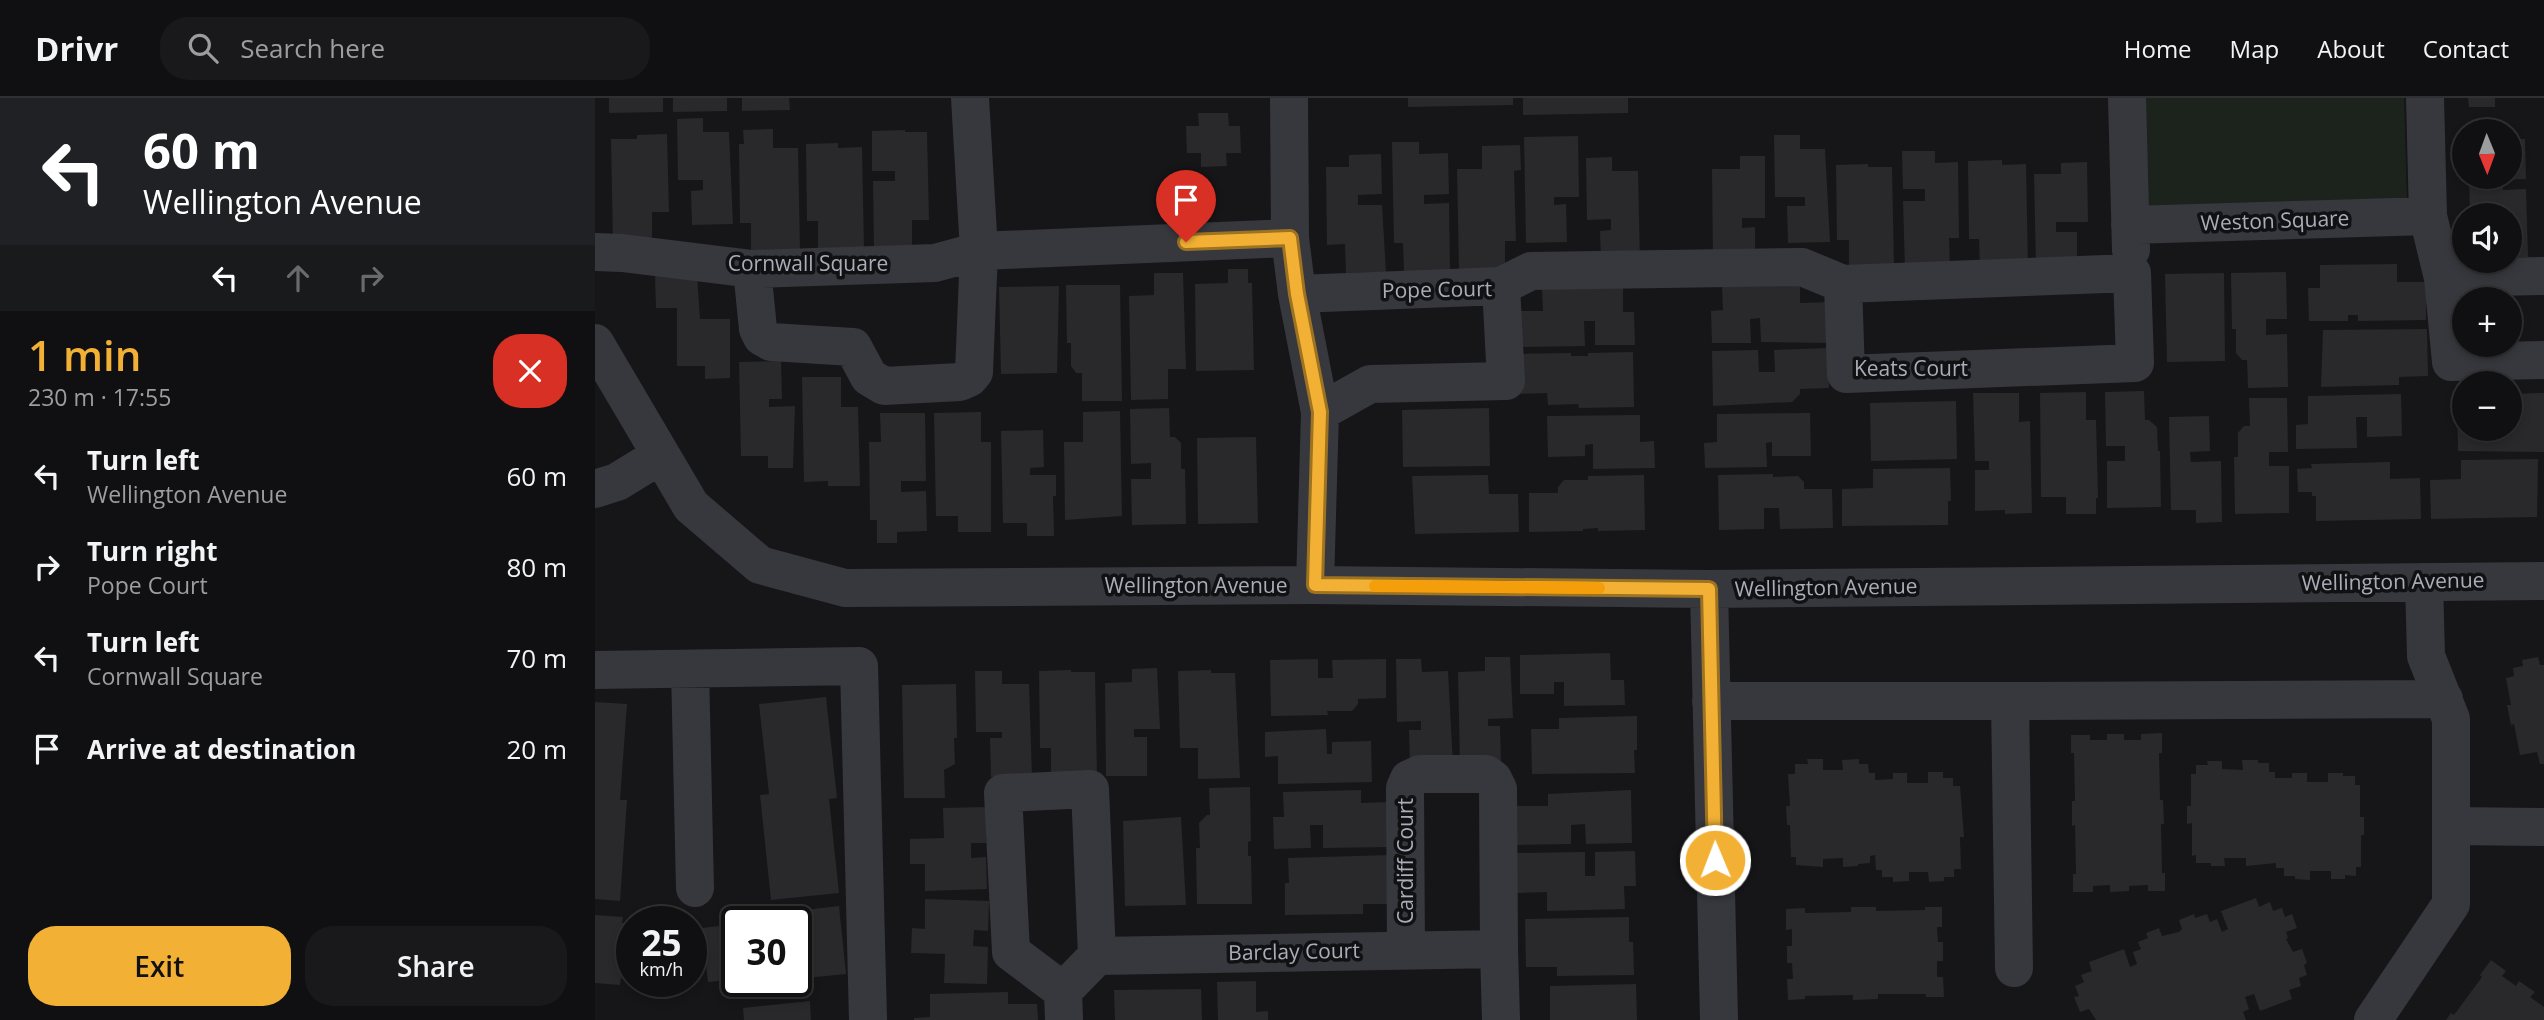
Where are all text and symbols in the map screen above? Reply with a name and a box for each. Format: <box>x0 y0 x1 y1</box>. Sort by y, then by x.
search box <box>160 17 650 80</box>
text: Drivr <box>35 26 118 71</box>
icon: search <box>184 29 222 67</box>
text: Search here <box>240 30 385 66</box>
text: Home <box>2124 32 2192 65</box>
text: Map <box>2230 32 2279 65</box>
text: About <box>2317 32 2385 65</box>
text: Contact <box>2423 32 2509 65</box>
text: 60 m <box>143 117 260 183</box>
north arrow <box>2452 119 2522 189</box>
map controls <box>2452 119 2522 441</box>
icon: left <box>28 126 119 217</box>
pin <box>1156 170 1216 242</box>
text: Wellington Avenue <box>143 180 422 223</box>
icon: arrive <box>1167 181 1205 219</box>
street label: Weston Square <box>2200 203 2350 237</box>
button: sound <box>2452 203 2522 273</box>
street label: Cornwall Square <box>728 249 888 277</box>
icon: left <box>206 259 244 297</box>
icon: ahead <box>279 259 317 297</box>
icon: right <box>352 259 390 297</box>
street label: Pope Court <box>1382 274 1492 304</box>
button: + <box>2452 287 2522 357</box>
text: 1 min <box>28 326 141 383</box>
button: close <box>493 334 567 408</box>
street label: Keats Court <box>1854 354 1968 382</box>
button: − <box>2452 371 2522 441</box>
text: 230 m · 17:55 <box>28 381 171 413</box>
text: Turn left <box>87 442 199 478</box>
icon: left <box>28 457 66 495</box>
text: 60 m <box>506 458 567 494</box>
text: Wellington Avenue <box>87 478 287 510</box>
text: Turn right <box>87 533 218 569</box>
icon: right <box>28 548 66 586</box>
text: 80 m <box>506 549 567 585</box>
street label: Wellington Avenue <box>2301 565 2485 597</box>
text: Pope Court <box>87 569 208 601</box>
street label: Wellington Avenue <box>1105 571 1287 599</box>
street label: Wellington Avenue <box>1734 571 1918 603</box>
text: Turn left <box>87 624 199 660</box>
icon: left <box>28 639 66 677</box>
text: 70 m <box>506 640 567 676</box>
text: Cornwall Square <box>87 660 263 692</box>
icon: arrive <box>28 730 66 768</box>
text: Arrive at destination <box>87 731 356 767</box>
text: 20 m <box>506 731 567 767</box>
street label: Cardiff Court <box>1391 798 1419 924</box>
position arrow <box>1678 823 1752 897</box>
speed limit sign: 30 <box>721 906 812 997</box>
text: 25 <box>641 919 682 966</box>
button: Exit <box>28 926 291 1006</box>
button: Share <box>305 926 567 1006</box>
street label: Barclay Court <box>1228 936 1360 966</box>
text: km/h <box>640 957 683 981</box>

